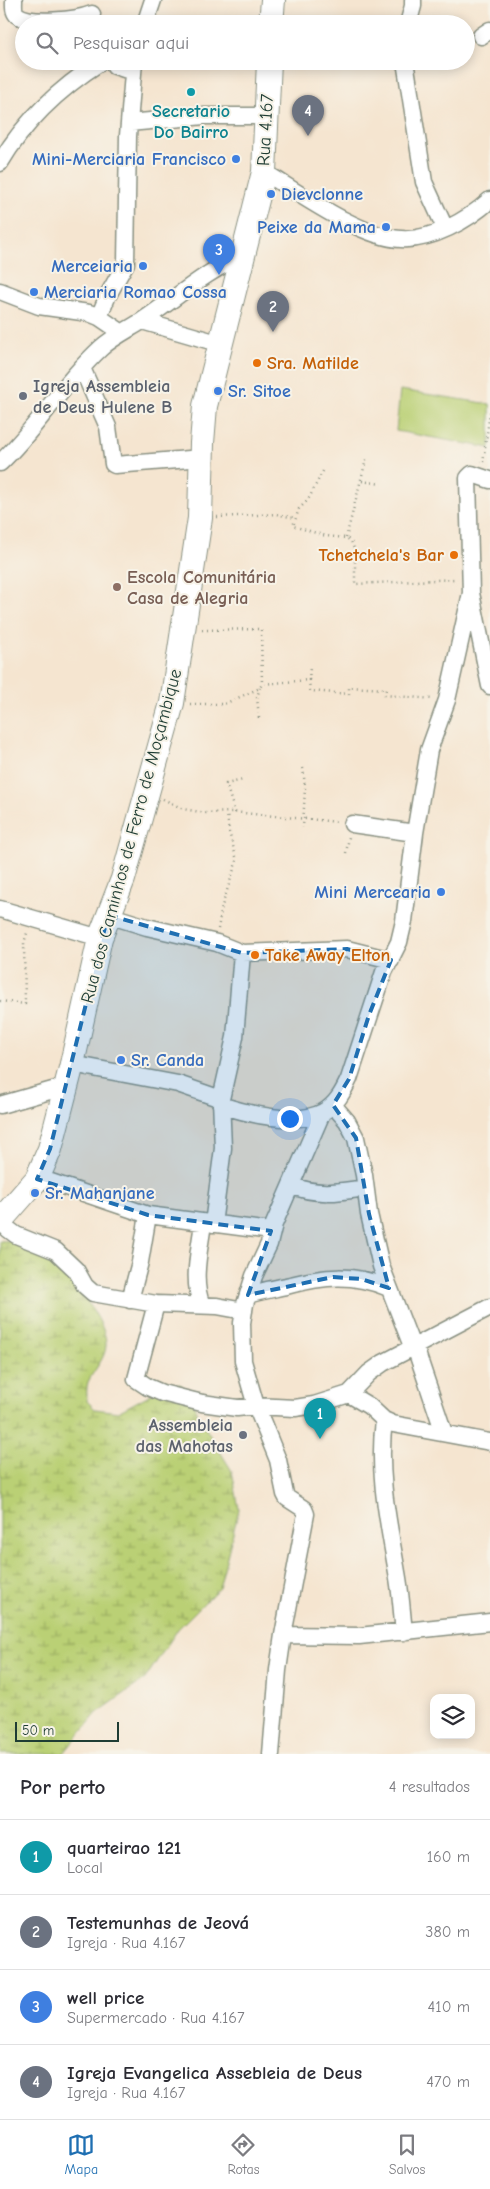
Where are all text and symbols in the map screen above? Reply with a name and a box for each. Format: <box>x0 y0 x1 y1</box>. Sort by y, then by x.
search box <box>15 15 475 70</box>
icon: search <box>33 29 61 57</box>
text: Pesquisar aqui <box>73 32 189 54</box>
marker: Secretario Do Bairro <box>185 86 197 98</box>
street label: Rua 4.167 <box>253 93 278 167</box>
pin: 4 <box>292 95 324 136</box>
place label: Secretario Do Bairro <box>152 101 230 143</box>
place label: Mini-Merciaria Francisco <box>32 149 226 170</box>
marker: Mini-Merciaria Francisco <box>230 153 242 165</box>
place label: Dievclonne <box>281 184 363 205</box>
marker: Dievclonne <box>265 188 277 200</box>
place label: Peixe da Mama <box>257 217 376 238</box>
marker: Peixe da Mama <box>380 221 392 233</box>
pin: 3 <box>203 234 235 275</box>
place label: Merceiaria <box>51 256 133 277</box>
marker: Merceiaria <box>137 260 149 272</box>
place label: Merciaria Romao Cossa <box>44 282 227 303</box>
marker: Merciaria Romao Cossa <box>28 286 40 298</box>
pin: 2 <box>257 291 289 332</box>
place label: Sra. Matilde <box>267 353 359 374</box>
marker: Sra. Matilde <box>251 357 263 369</box>
place label: Igreja Assembleia de Deus Hulene B <box>33 376 172 418</box>
place label: Sr. Sitoe <box>228 381 291 402</box>
marker: Sr. Sitoe <box>212 385 224 397</box>
marker: Igreja Assembleia de Deus Hulene B <box>17 390 29 402</box>
place label: Tchetchela's Bar <box>318 545 445 566</box>
marker: Tchetchela's Bar <box>448 549 460 561</box>
place label: Escola Comunitária Casa de Alegria <box>127 567 276 609</box>
marker: Escola Comunitária Casa de Alegria <box>111 581 123 593</box>
street label: Rua dos Caminhos de Ferro de Moçambique <box>77 667 186 1006</box>
place label: Mini Mercearia <box>314 882 431 903</box>
marker: Mini Mercearia <box>435 886 447 898</box>
place label: Take Away Elton <box>265 945 390 966</box>
marker: Take Away Elton <box>249 949 261 961</box>
place label: Sr. Canda <box>131 1050 204 1071</box>
marker: Sr. Canda <box>115 1054 127 1066</box>
your location <box>277 1106 303 1132</box>
place label: Sr. Mahanjane <box>45 1183 155 1204</box>
marker: Sr. Mahanjane <box>29 1187 41 1199</box>
pin: 1 <box>304 1398 336 1439</box>
place label: Assembleia das Mahotas <box>136 1415 233 1457</box>
marker: Assembleia das Mahotas <box>237 1429 249 1441</box>
map controls <box>430 1694 475 1739</box>
button: layers <box>430 1694 475 1739</box>
scale bar <box>15 1719 119 1742</box>
text: 50 m <box>22 1722 54 1739</box>
text: Por perto <box>20 1775 105 1799</box>
text: 4 resultados <box>389 1778 470 1796</box>
text: quarteirao 121 <box>67 1837 181 1859</box>
text: 1 <box>33 1848 39 1866</box>
text: 160 m <box>427 1848 470 1866</box>
text: Local <box>67 1859 103 1877</box>
text: Testemunhas de Jeová <box>67 1912 249 1934</box>
text: 2 <box>32 1923 40 1941</box>
text: 380 m <box>425 1923 470 1941</box>
text: Igreja · Rua 4.167 <box>67 1934 185 1952</box>
text: well price <box>67 1987 144 2009</box>
text: 3 <box>32 1998 40 2016</box>
text: 410 m <box>428 1998 470 2016</box>
text: Supermercado · Rua 4.167 <box>67 2009 245 2027</box>
text: Igreja Evangelica Assebleia de Deus <box>67 2062 362 2084</box>
text: 4 <box>32 2073 40 2091</box>
text: 470 m <box>426 2073 470 2091</box>
text: Igreja · Rua 4.167 <box>67 2084 185 2102</box>
tab: Mapa <box>65 2131 98 2178</box>
tab: Rotas <box>227 2131 259 2178</box>
tab: Salvos <box>389 2131 425 2178</box>

